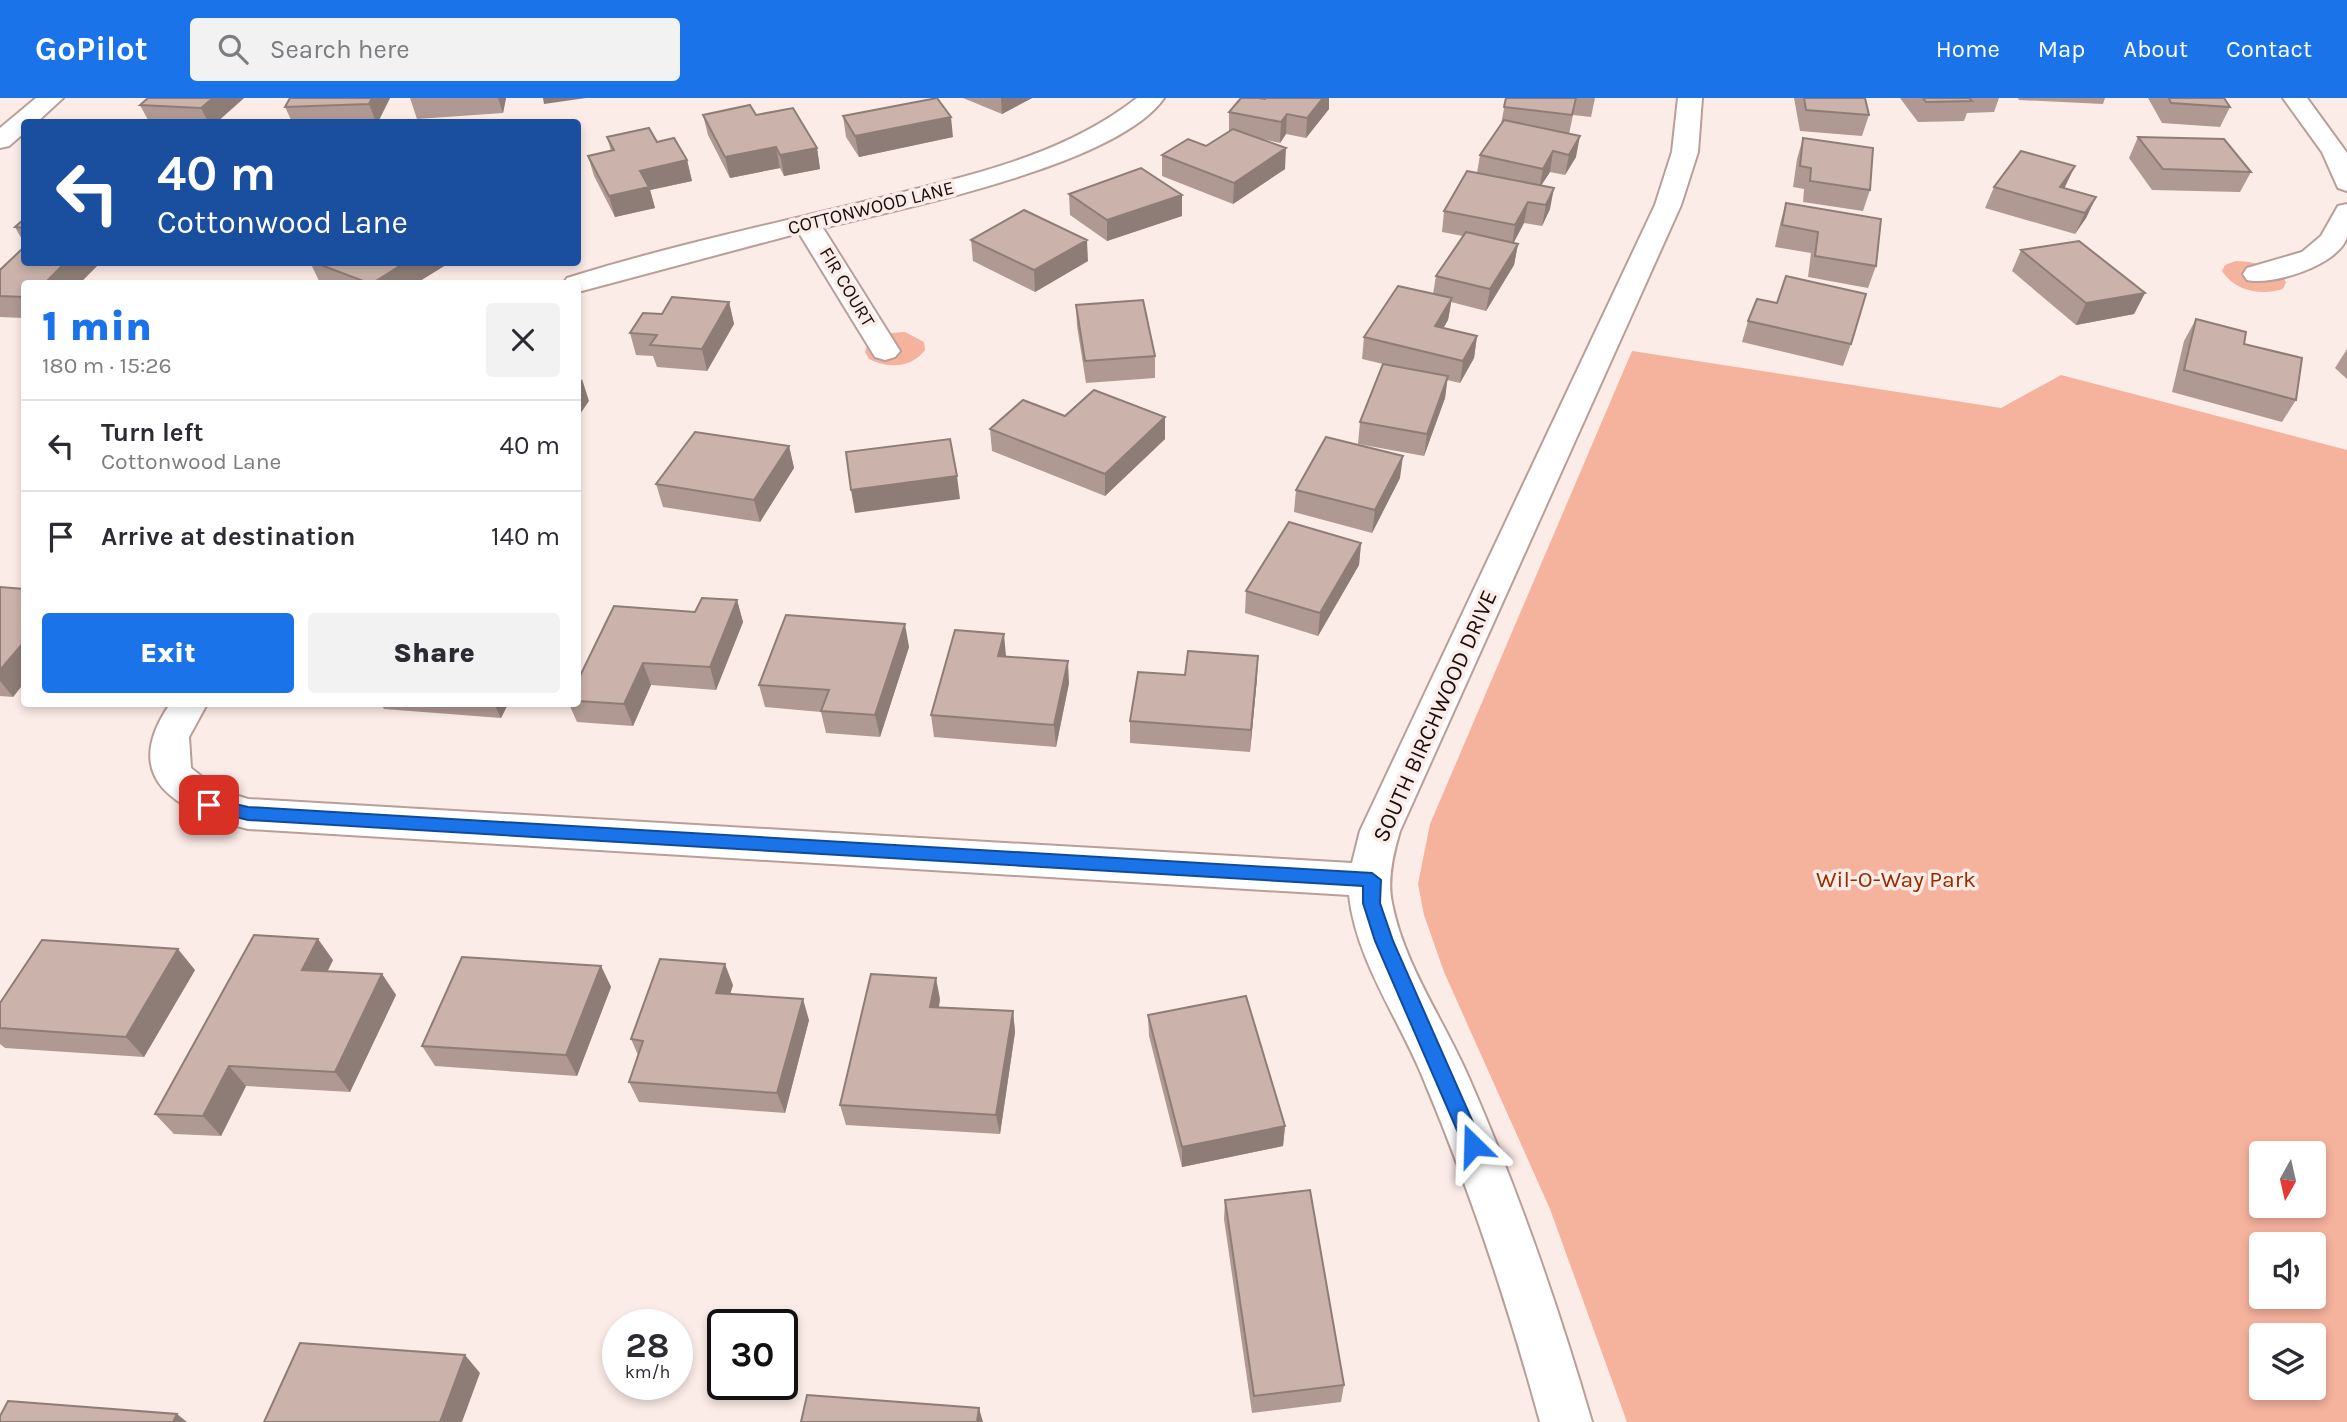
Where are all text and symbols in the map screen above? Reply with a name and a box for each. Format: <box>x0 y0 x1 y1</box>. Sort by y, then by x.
search box <box>190 18 680 81</box>
text: GoPilot <box>35 30 148 68</box>
icon: search <box>214 30 252 68</box>
text: Search here <box>270 34 410 65</box>
text: Home <box>1936 35 2000 63</box>
text: Map <box>2038 35 2085 63</box>
text: About <box>2123 35 2188 63</box>
text: Contact <box>2226 35 2312 63</box>
text: 40 m <box>157 145 276 202</box>
icon: left <box>42 147 133 238</box>
street label: COTTONWOOD LANE <box>786 177 956 239</box>
text: Cottonwood Lane <box>157 204 408 241</box>
street label: FIR COURT <box>815 243 880 331</box>
text: 1 min <box>42 301 152 351</box>
button: close <box>486 303 560 377</box>
text: 180 m · 15:26 <box>42 352 172 379</box>
text: Turn left <box>101 417 203 448</box>
icon: left <box>42 427 80 465</box>
text: 40 m <box>500 430 560 461</box>
text: Cottonwood Lane <box>101 448 281 475</box>
icon: arrive <box>42 518 80 556</box>
text: Arrive at destination <box>101 521 355 552</box>
text: 140 m <box>491 521 560 552</box>
street label: SOUTH BIRCHWOOD DRIVE <box>1367 586 1503 846</box>
button: Exit <box>42 613 294 693</box>
button: Share <box>308 613 560 693</box>
pin <box>179 775 239 835</box>
icon: arrive <box>190 786 228 824</box>
park label: Wil-O-Way Park <box>1816 866 1976 893</box>
position arrow <box>1436 1108 1510 1182</box>
north arrow <box>2249 1141 2326 1218</box>
map controls <box>2249 1141 2326 1400</box>
button: sound <box>2249 1232 2326 1309</box>
speed limit sign: 30 <box>707 1309 798 1400</box>
button: layers <box>2249 1323 2326 1400</box>
text: 28 <box>626 1325 669 1366</box>
text: km/h <box>625 1361 670 1383</box>

